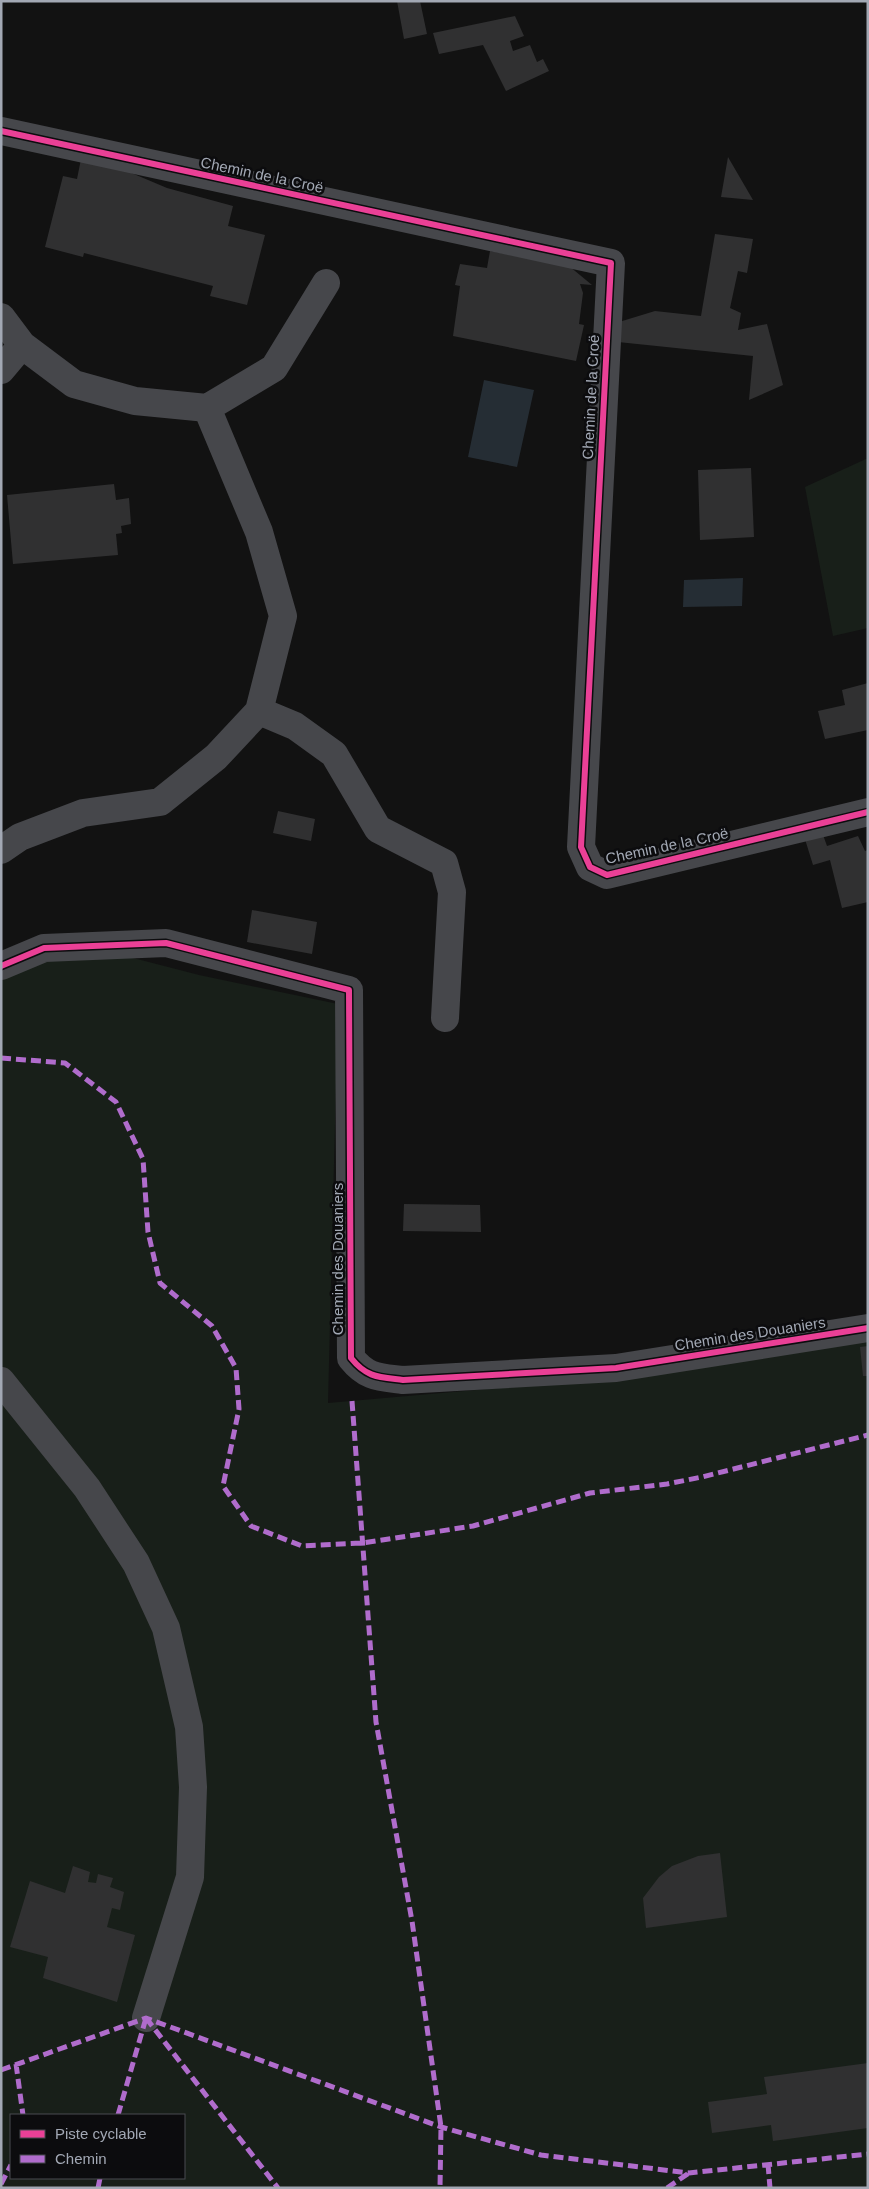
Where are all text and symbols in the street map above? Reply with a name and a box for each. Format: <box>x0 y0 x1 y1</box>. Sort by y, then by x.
street label: Chemin de la Croë <box>199 153 325 196</box>
street label: Chemin de la Croë <box>579 334 602 460</box>
street label: Chemin de la Croë <box>604 824 730 867</box>
street label: Chemin des Douaniers <box>329 1183 346 1335</box>
street label: Chemin des Douaniers <box>673 1313 827 1354</box>
legend <box>10 2114 185 2179</box>
text: Piste cyclable <box>55 2125 147 2142</box>
text: Chemin <box>55 2150 107 2167</box>

